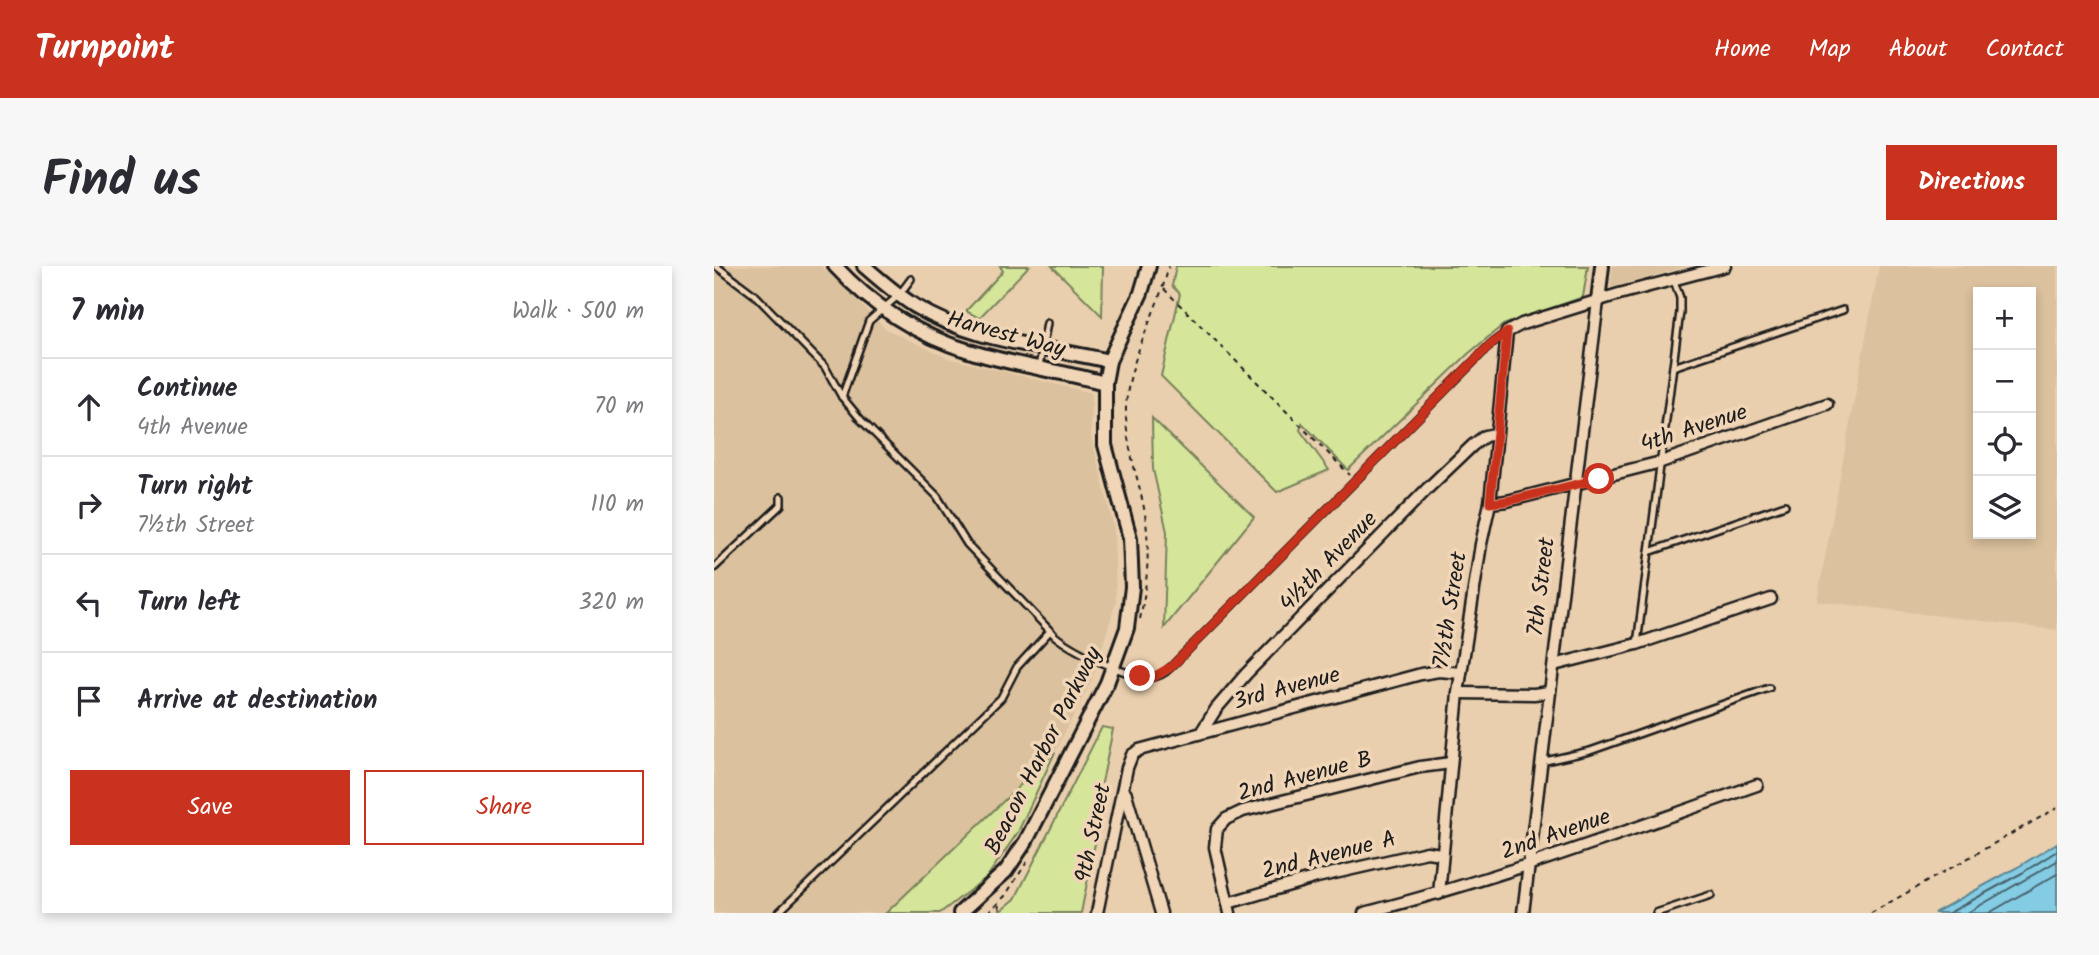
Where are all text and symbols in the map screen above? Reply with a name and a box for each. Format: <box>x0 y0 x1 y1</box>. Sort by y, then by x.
text: Turnpoint <box>35 23 174 76</box>
text: Home <box>1714 30 1771 69</box>
text: Map <box>1809 30 1851 69</box>
text: About <box>1889 30 1947 69</box>
text: Contact <box>1985 30 2064 69</box>
text: Find us <box>42 143 200 221</box>
button: Directions <box>1886 145 2057 220</box>
map controls <box>1973 287 2036 539</box>
button: + <box>1973 287 2036 350</box>
text: 7 min <box>70 288 145 336</box>
text: Walk · 500 m <box>512 294 644 330</box>
street label: Harvest Way <box>943 302 1069 368</box>
button: − <box>1973 350 2036 413</box>
text: Continue <box>137 368 238 410</box>
icon: ahead <box>70 388 108 426</box>
text: 70 m <box>594 389 644 425</box>
street label: 4th Avenue <box>1636 395 1752 463</box>
text: 4th Avenue <box>137 410 248 446</box>
button: locate <box>1973 413 2036 476</box>
route start <box>1583 463 1614 494</box>
text: Turn right <box>137 466 253 508</box>
button: layers <box>1973 476 2036 539</box>
icon: right <box>70 486 108 524</box>
text: 110 m <box>591 487 644 523</box>
street label: 4½th Avenue <box>1271 503 1387 621</box>
text: 7½th Street <box>137 508 254 544</box>
street label: 7th Street <box>1518 534 1566 639</box>
street label: 7½th Street <box>1424 548 1478 671</box>
text: Turn left <box>137 582 240 624</box>
icon: left <box>70 584 108 622</box>
text: 320 m <box>578 585 644 621</box>
street label: Beacon Harbor Parkway <box>976 640 1112 862</box>
street label: 3rd Avenue <box>1230 657 1344 721</box>
route end <box>1124 660 1155 691</box>
text: Arrive at destination <box>137 680 377 722</box>
icon: arrive <box>70 682 108 720</box>
street label: 2nd Avenue B <box>1234 742 1376 812</box>
button: Save <box>70 770 350 845</box>
button: Share <box>364 770 644 845</box>
street label: 9th Street <box>1066 779 1122 886</box>
street label: 2nd Avenue <box>1496 799 1616 871</box>
street label: 2nd Avenue A <box>1258 822 1400 890</box>

